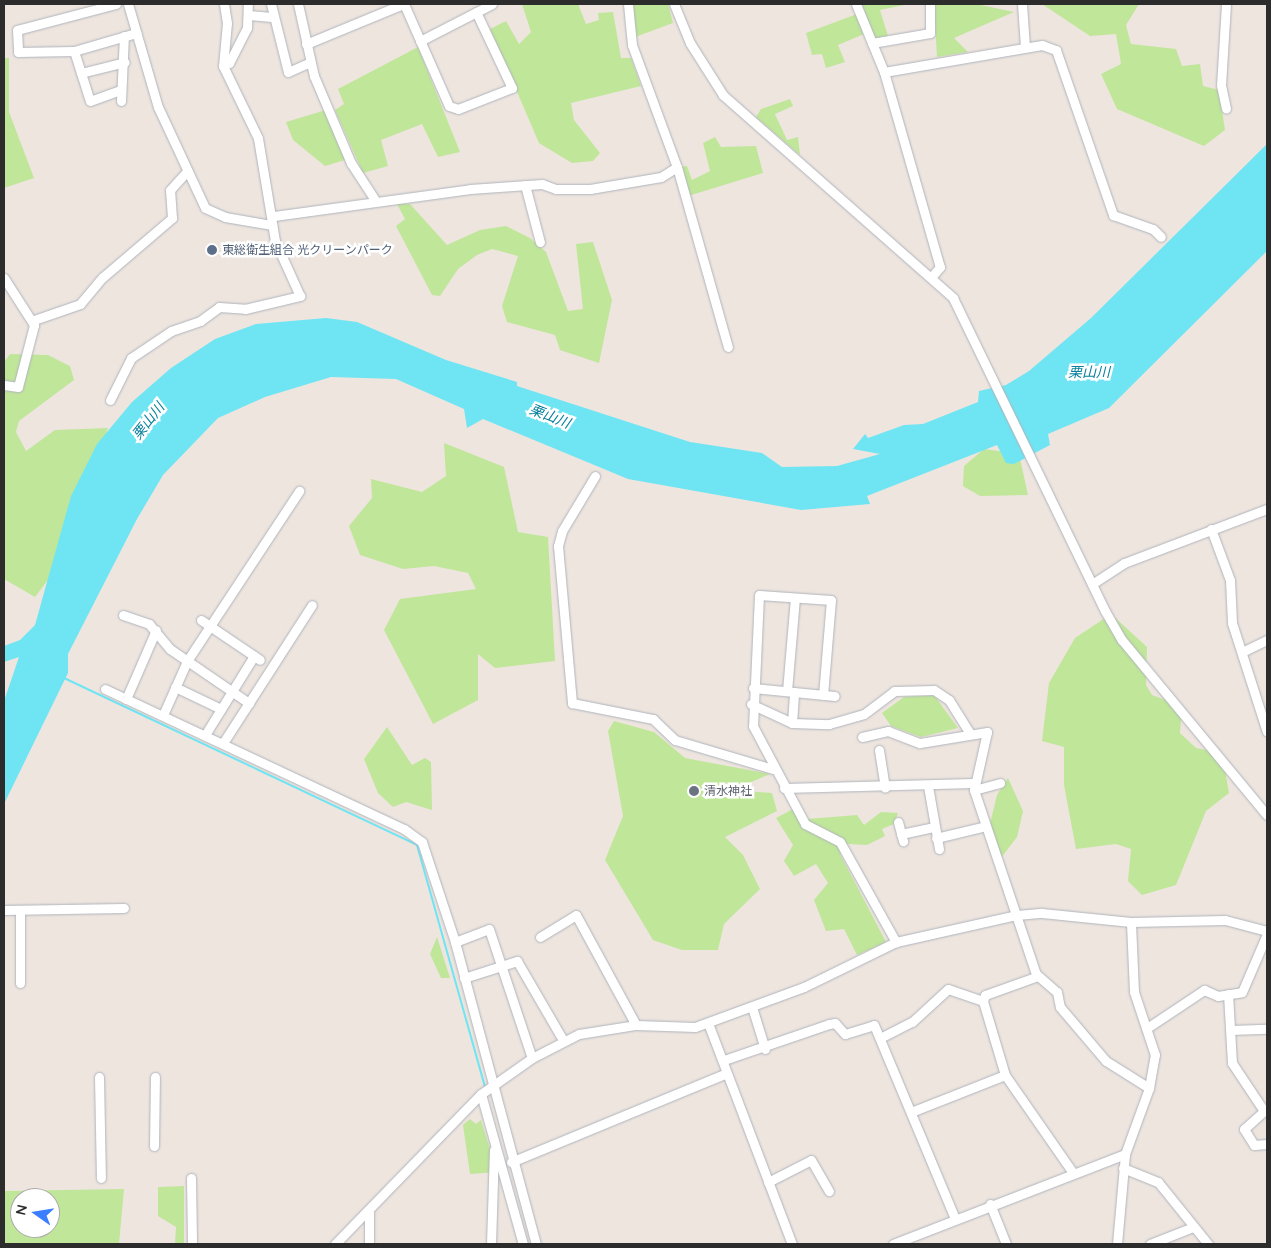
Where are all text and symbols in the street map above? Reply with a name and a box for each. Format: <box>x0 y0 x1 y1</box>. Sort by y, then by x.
place label: 東総衛生組合 光クリーンパーク <box>222 243 393 257</box>
marker: 東総衛生組合 光クリーンパーク <box>206 244 218 256</box>
water label: 栗山川 <box>1068 364 1110 380</box>
water label: 栗山川 <box>128 399 168 443</box>
water label: 栗山川 <box>527 401 573 431</box>
place label: 清水神社 <box>704 784 752 798</box>
marker: 清水神社 <box>688 785 700 797</box>
north arrow <box>10 1188 60 1238</box>
text: N <box>11 1203 31 1217</box>

